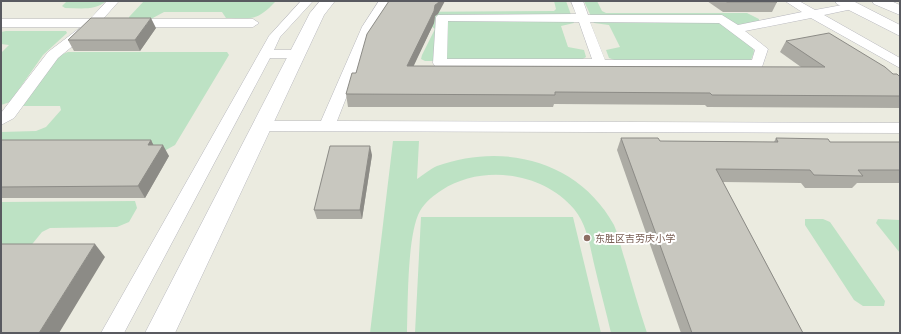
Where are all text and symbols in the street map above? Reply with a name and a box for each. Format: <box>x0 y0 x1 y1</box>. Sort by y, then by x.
place label: 东胜区吉劳庆小学 <box>595 232 675 245</box>
marker: 东胜区吉劳庆小学 <box>582 233 592 243</box>

